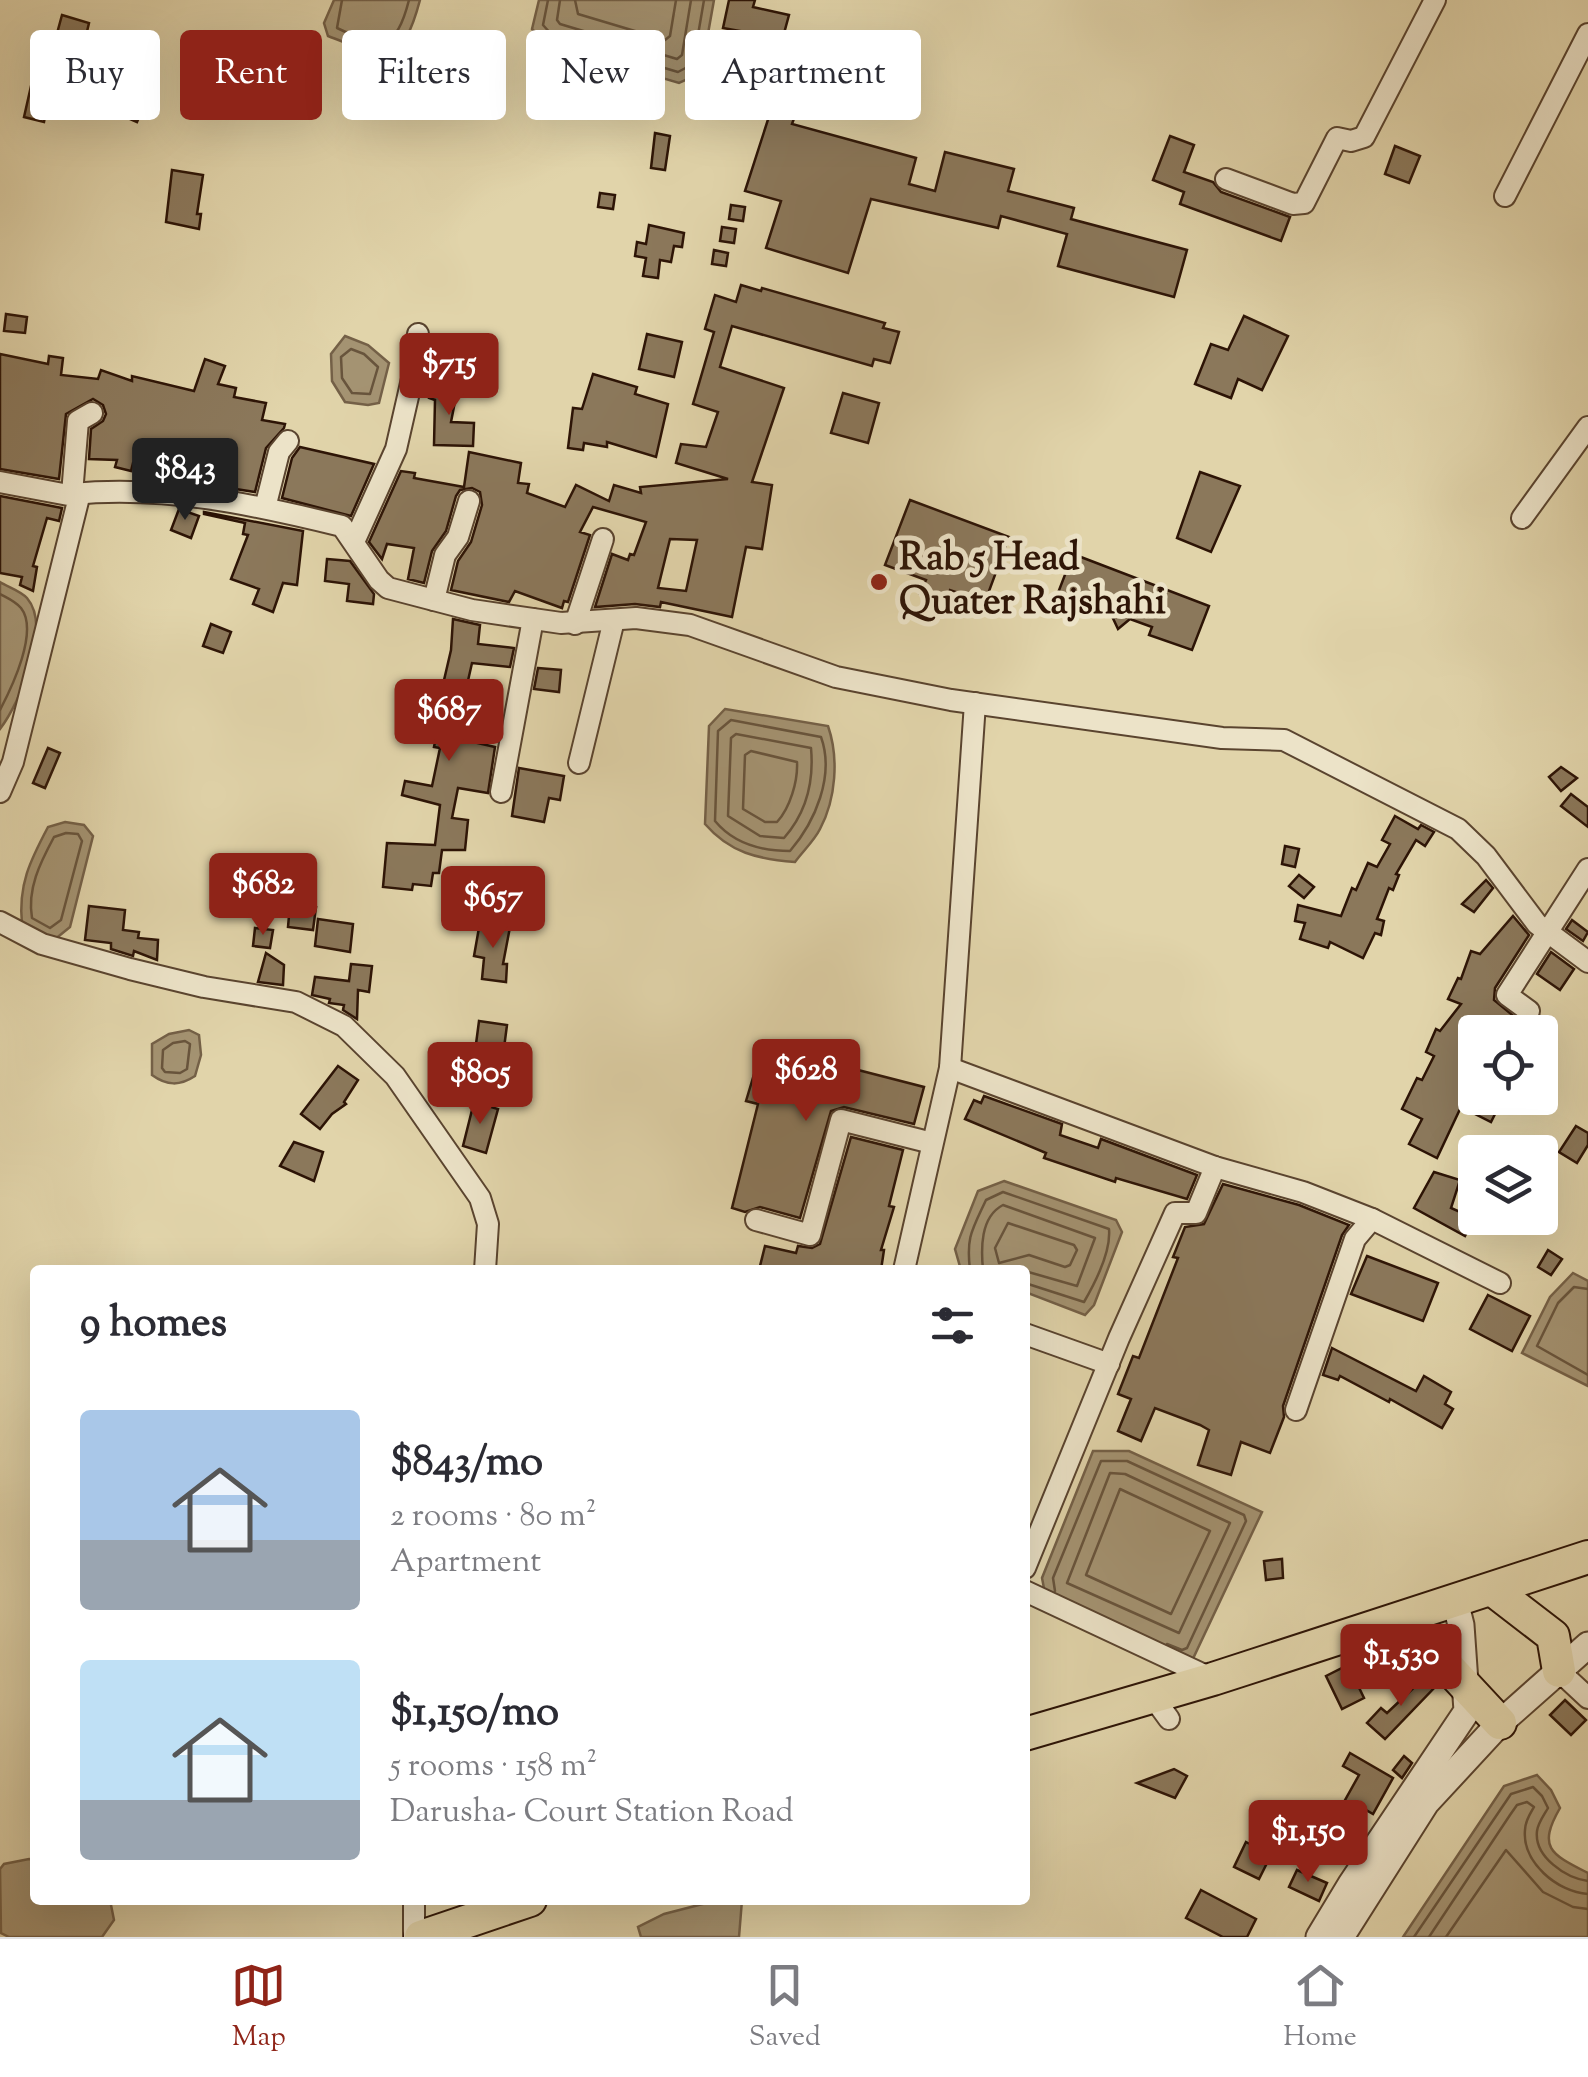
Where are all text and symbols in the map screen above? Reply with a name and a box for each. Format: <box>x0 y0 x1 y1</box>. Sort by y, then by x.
chip: Buy <box>30 30 160 120</box>
chip: Rent <box>180 30 322 120</box>
chip: Filters <box>342 30 506 120</box>
chip: New <box>526 30 665 120</box>
chip: Apartment <box>685 30 921 120</box>
pin: $715 <box>390 333 508 418</box>
text: $715 <box>422 342 476 388</box>
pin: $843 <box>126 438 244 523</box>
text: $843 <box>154 447 216 493</box>
place label: Rab 5 Head Quater Rajshahi <box>899 533 1166 631</box>
marker: Rab 5 Head Quater Rajshahi <box>868 571 890 593</box>
pin: $687 <box>390 679 508 764</box>
text: $687 <box>417 688 482 734</box>
pin: $682 <box>204 853 322 938</box>
text: $682 <box>231 862 295 908</box>
pin: $657 <box>434 866 552 951</box>
text: $657 <box>463 875 523 921</box>
map controls <box>1458 1015 1558 1235</box>
button: locate <box>1458 1015 1558 1115</box>
pin: $628 <box>747 1039 865 1124</box>
pin: $805 <box>421 1042 539 1127</box>
text: $628 <box>774 1048 838 1094</box>
text: $805 <box>450 1051 510 1097</box>
button: layers <box>1458 1135 1558 1235</box>
text: 9 homes <box>80 1295 227 1355</box>
icon: filters <box>925 1298 980 1353</box>
text: $843/mo <box>390 1434 543 1494</box>
icon: home <box>160 1450 280 1570</box>
text: 2 rooms · 80 m² <box>390 1494 597 1540</box>
text: Apartment <box>390 1540 541 1586</box>
pin: $1,530 <box>1320 1624 1482 1709</box>
text: $1,530 <box>1362 1633 1440 1679</box>
text: $1,150/mo <box>390 1684 559 1744</box>
icon: home <box>160 1700 280 1820</box>
text: 5 rooms · 158 m² <box>390 1744 597 1790</box>
text: Darusha- Court Station Road <box>390 1790 794 1836</box>
pin: $1,150 <box>1227 1800 1389 1885</box>
text: $1,150 <box>1271 1809 1345 1855</box>
tab: Map <box>231 1958 286 2058</box>
tab: Saved <box>749 1958 821 2058</box>
tab: Home <box>1283 1958 1357 2058</box>

